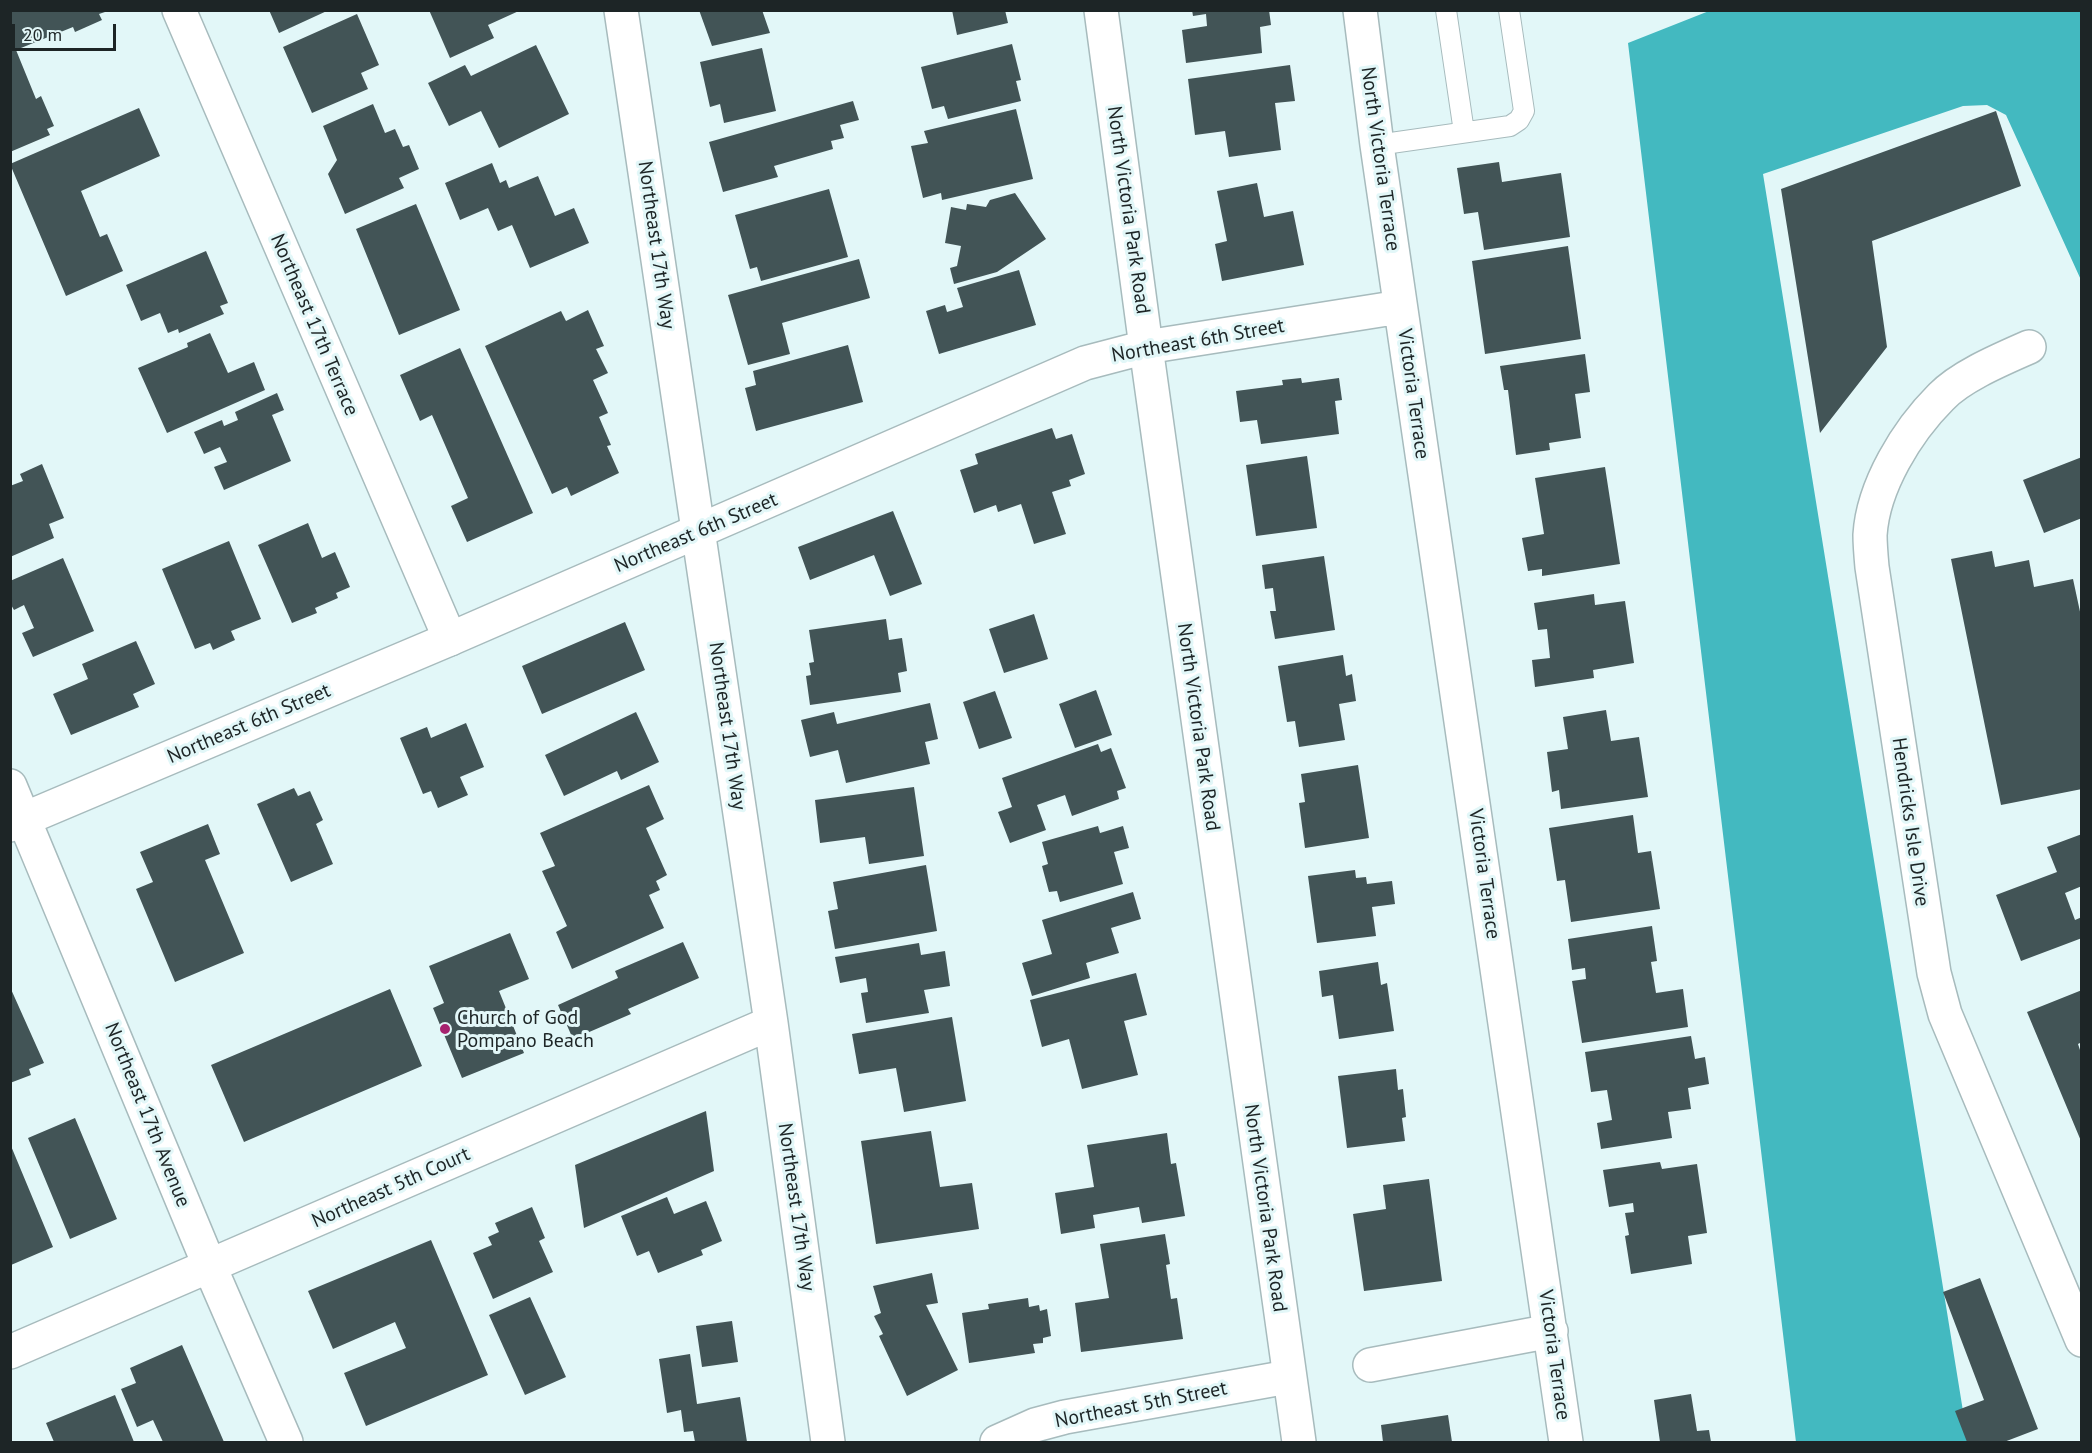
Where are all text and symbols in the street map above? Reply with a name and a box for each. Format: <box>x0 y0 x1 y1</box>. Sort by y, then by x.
scale bar <box>15 12 118 50</box>
text: 20 m <box>23 23 62 46</box>
street label: North Victoria Terrace <box>1355 65 1405 253</box>
street label: North Victoria Park Road <box>1102 105 1154 315</box>
street label: Northeast 17th Way <box>632 160 680 330</box>
street label: Northeast 17th Terrace <box>265 230 363 420</box>
street label: Northeast 6th Street <box>1110 314 1286 368</box>
street label: Victoria Terrace <box>1392 327 1434 461</box>
street label: Northeast 6th Street <box>611 488 781 578</box>
street label: North Victoria Park Road <box>1172 622 1224 832</box>
street label: Northeast 17th Way <box>703 641 751 811</box>
street label: Northeast 6th Street <box>164 679 334 769</box>
street label: Hendricks Isle Drive <box>1886 736 1934 908</box>
street label: Victoria Terrace <box>1463 807 1505 941</box>
place label: Church of God Pompano Beach <box>457 1006 594 1053</box>
street label: Northeast 17th Avenue <box>99 1019 195 1211</box>
marker: Church of God Pompano Beach <box>438 1022 452 1036</box>
street label: North Victoria Park Road <box>1239 1103 1291 1313</box>
street label: Northeast 17th Way <box>772 1122 820 1292</box>
street label: Northeast 5th Court <box>308 1142 474 1234</box>
street label: Victoria Terrace <box>1533 1288 1575 1422</box>
street label: Northeast 5th Street <box>1053 1377 1229 1433</box>

